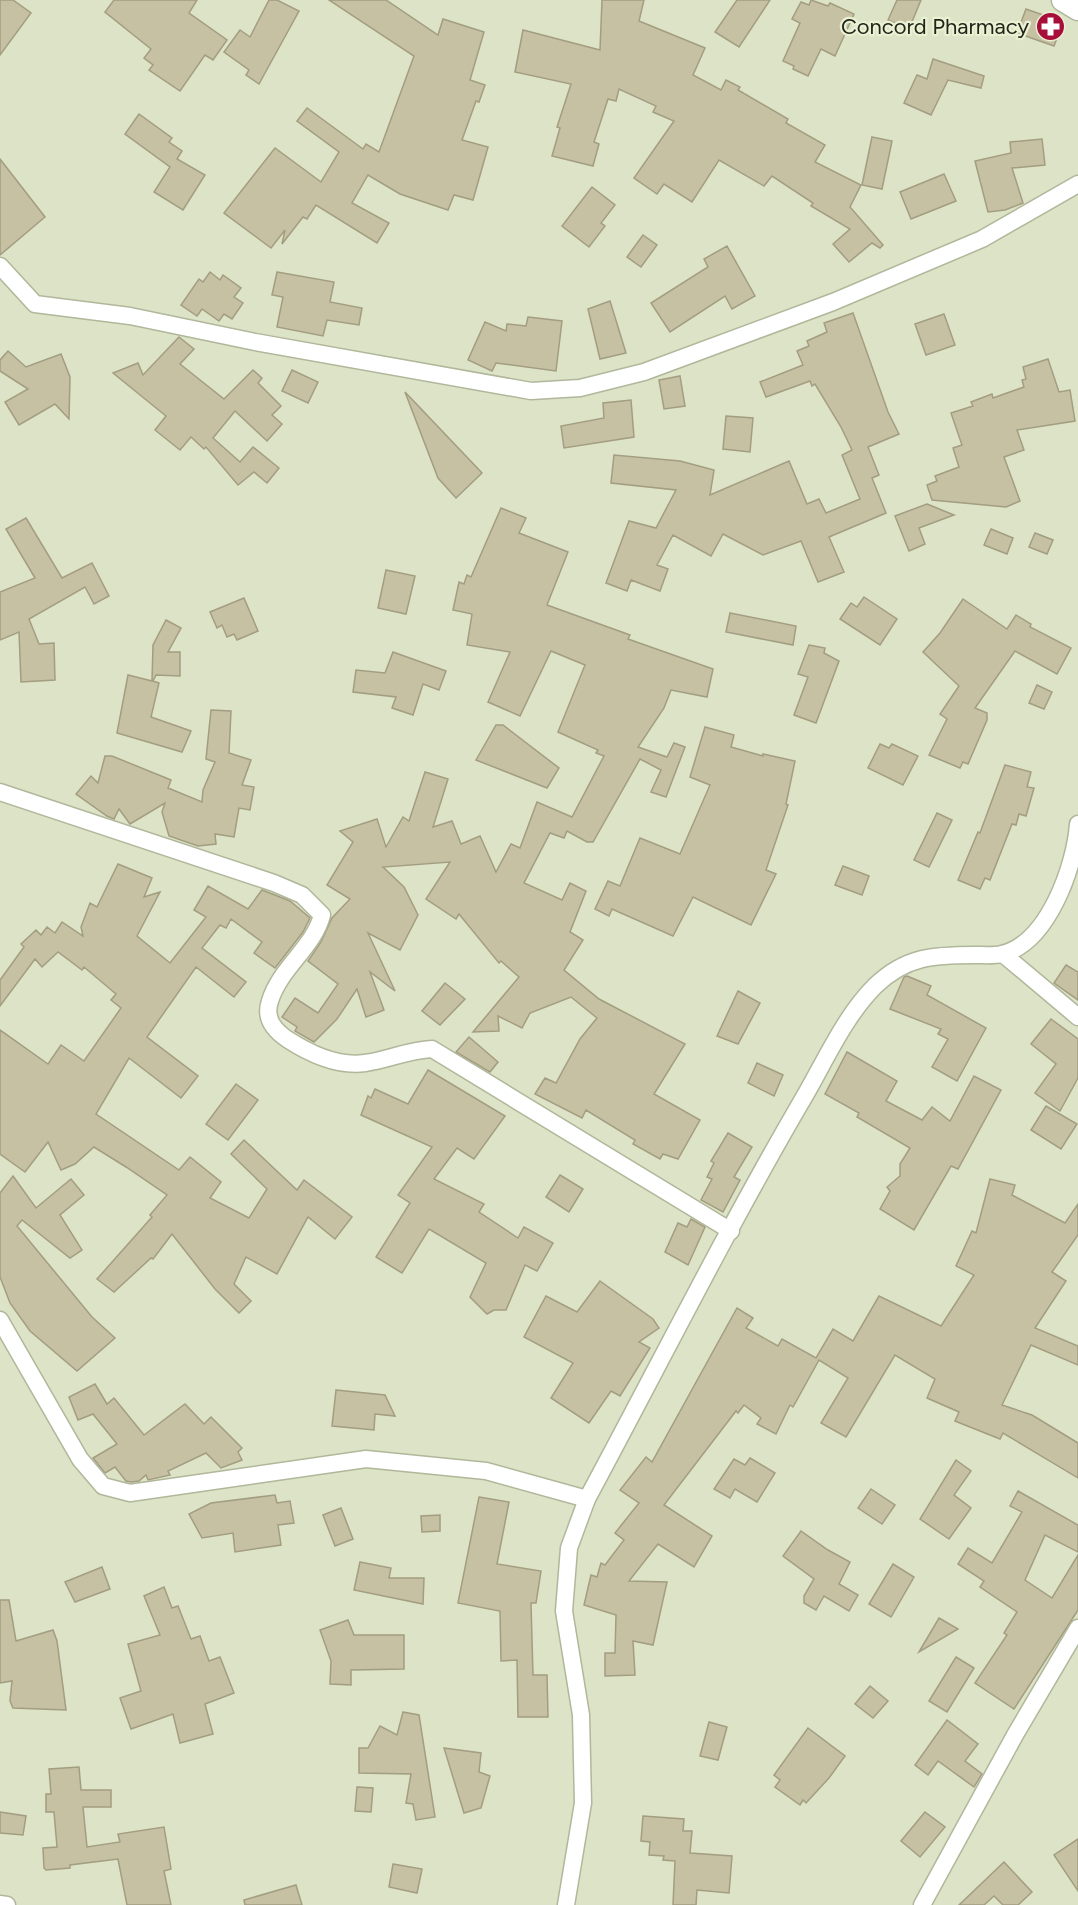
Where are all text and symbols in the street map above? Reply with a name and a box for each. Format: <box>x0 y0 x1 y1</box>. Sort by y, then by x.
pharmacy icon: Concord Pharmacy <box>1034 10 1066 42</box>
place label: Concord Pharmacy <box>841 13 1029 40</box>

